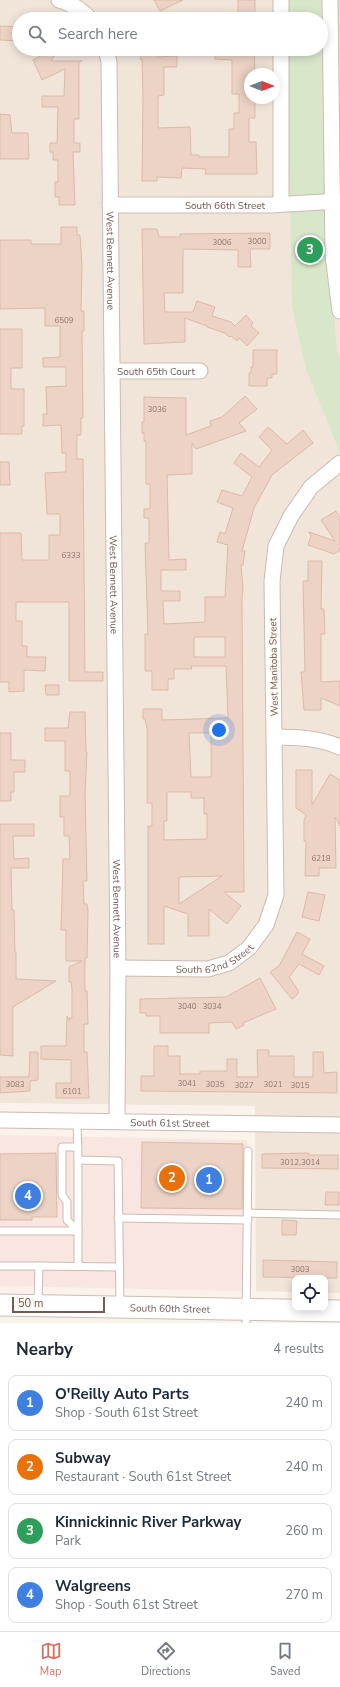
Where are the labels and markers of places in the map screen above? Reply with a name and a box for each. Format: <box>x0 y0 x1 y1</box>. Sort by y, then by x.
pin: 3 <box>297 235 323 265</box>
pin: 2 <box>159 1163 185 1193</box>
pin: 1 <box>196 1165 222 1195</box>
pin: 4 <box>15 1181 41 1211</box>

